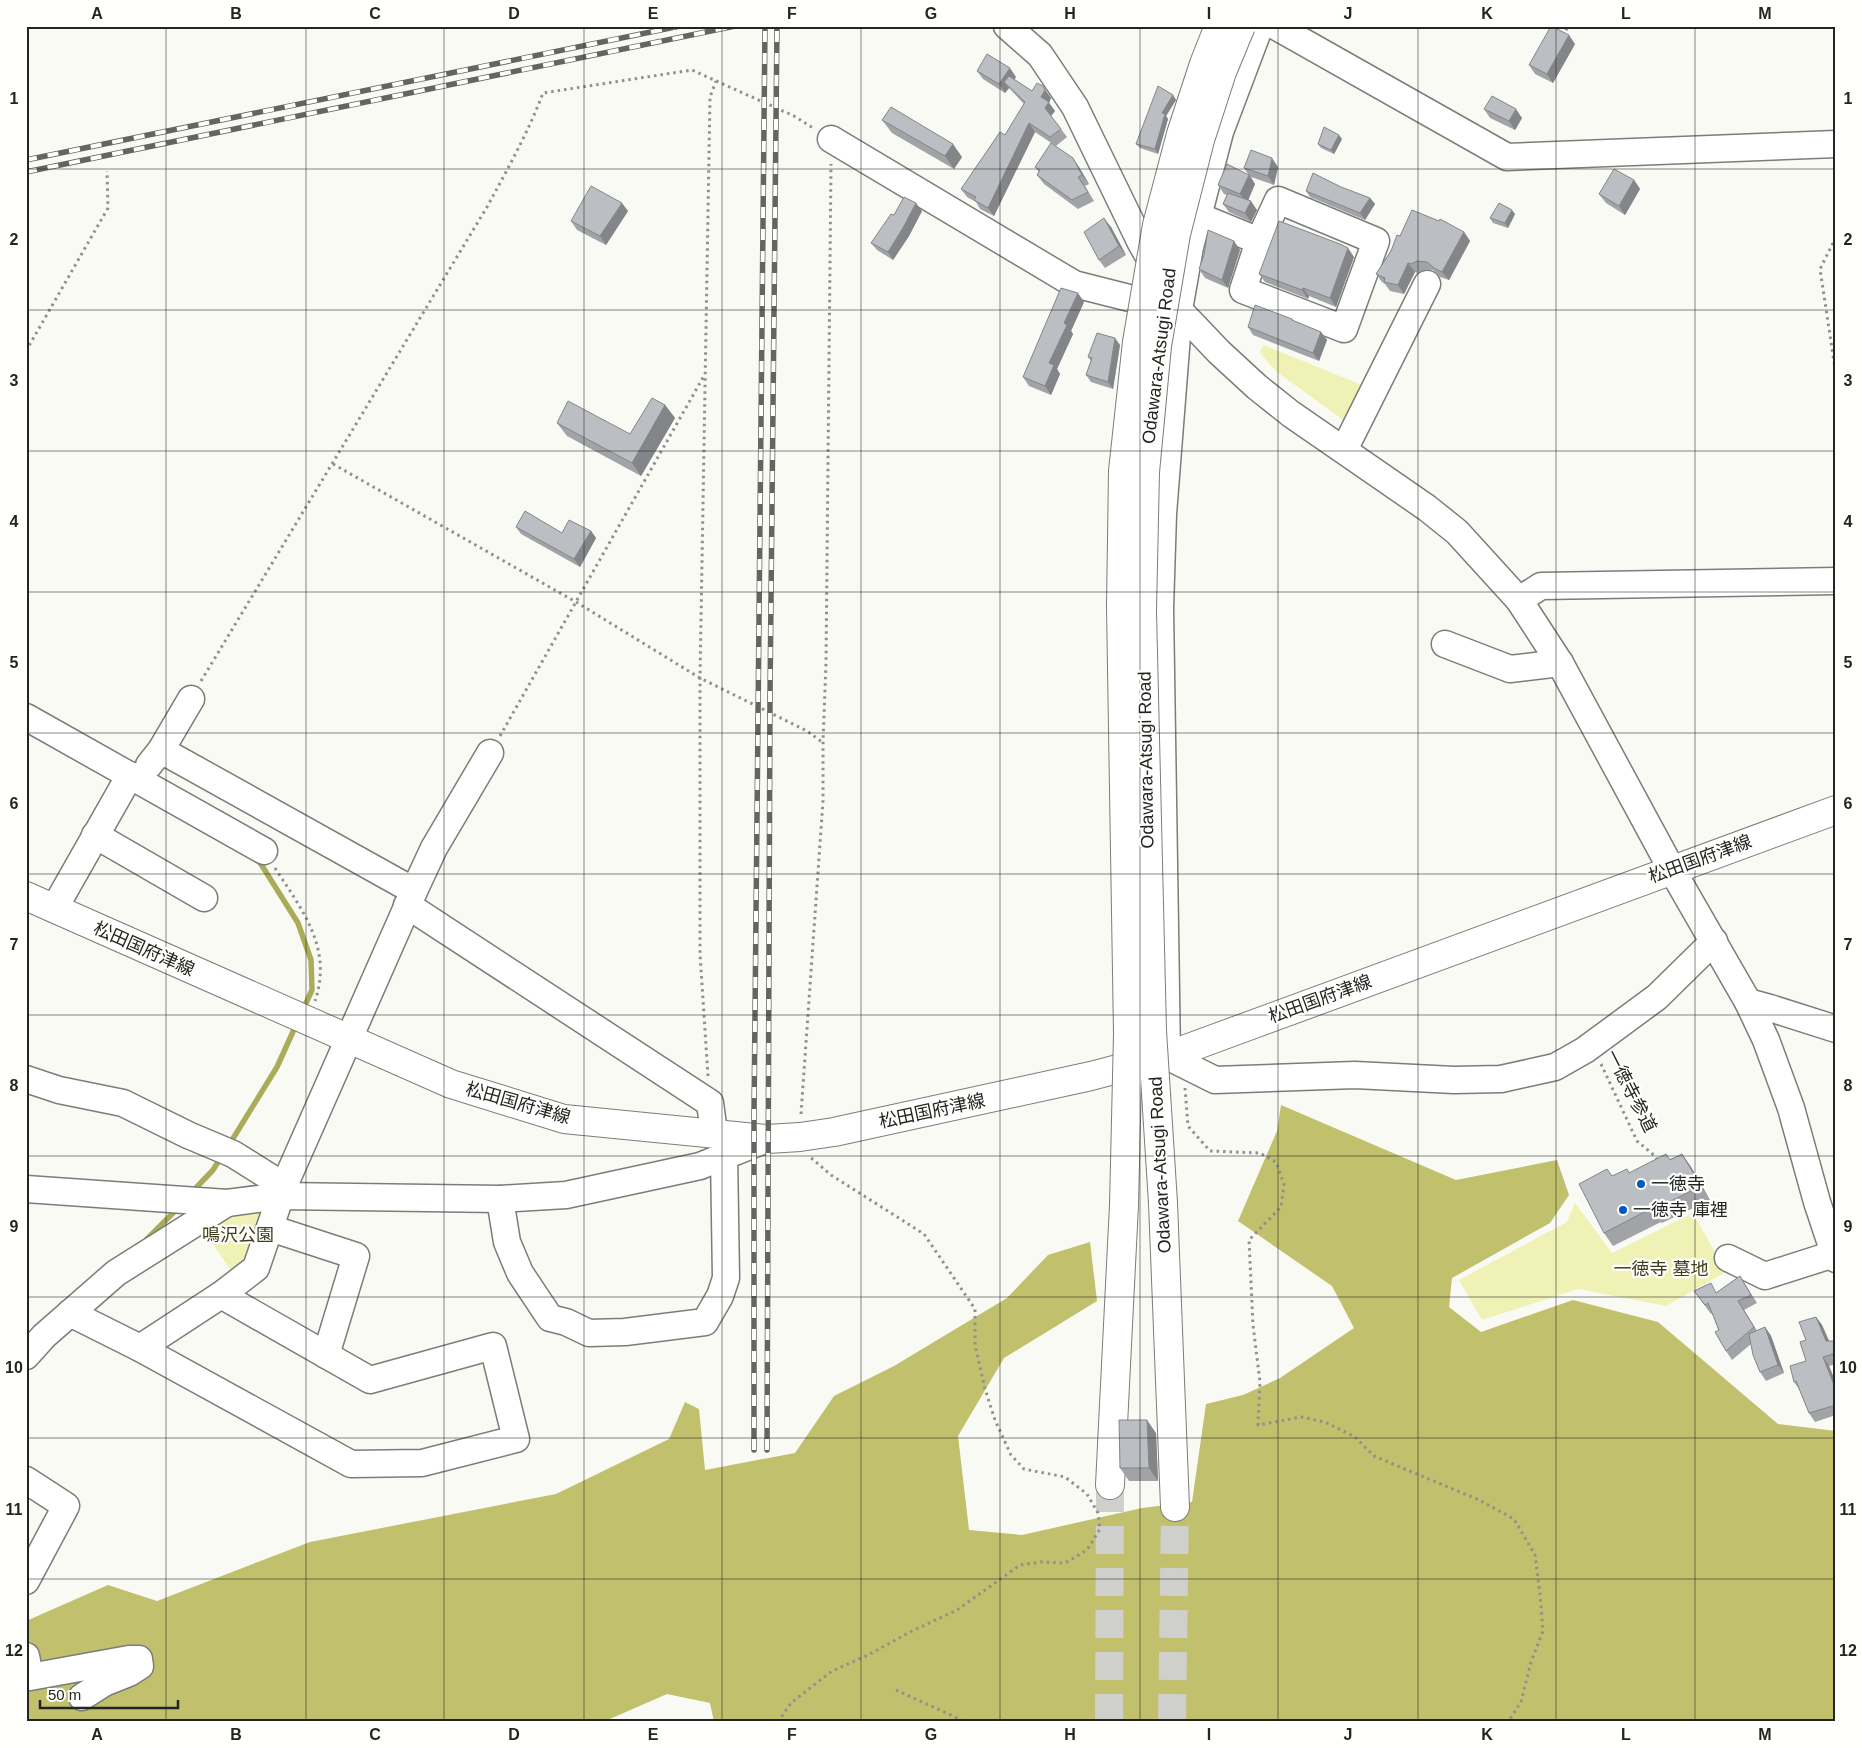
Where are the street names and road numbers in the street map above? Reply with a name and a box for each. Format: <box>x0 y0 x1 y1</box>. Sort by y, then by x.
street label: Odawara-Atsugi Road <box>1138 267 1180 445</box>
street label: Odawara-Atsugi Road <box>1134 671 1158 849</box>
street label: 松田国府津線 <box>1646 831 1754 887</box>
street label: 松田国府津線 <box>91 918 197 980</box>
street label: 松田国府津線 <box>1266 971 1374 1027</box>
street label: 一徳寺参道 <box>1602 1046 1660 1136</box>
street label: Odawara-Atsugi Road <box>1145 1076 1175 1254</box>
street label: 松田国府津線 <box>463 1079 573 1127</box>
street label: 松田国府津線 <box>877 1090 987 1132</box>

